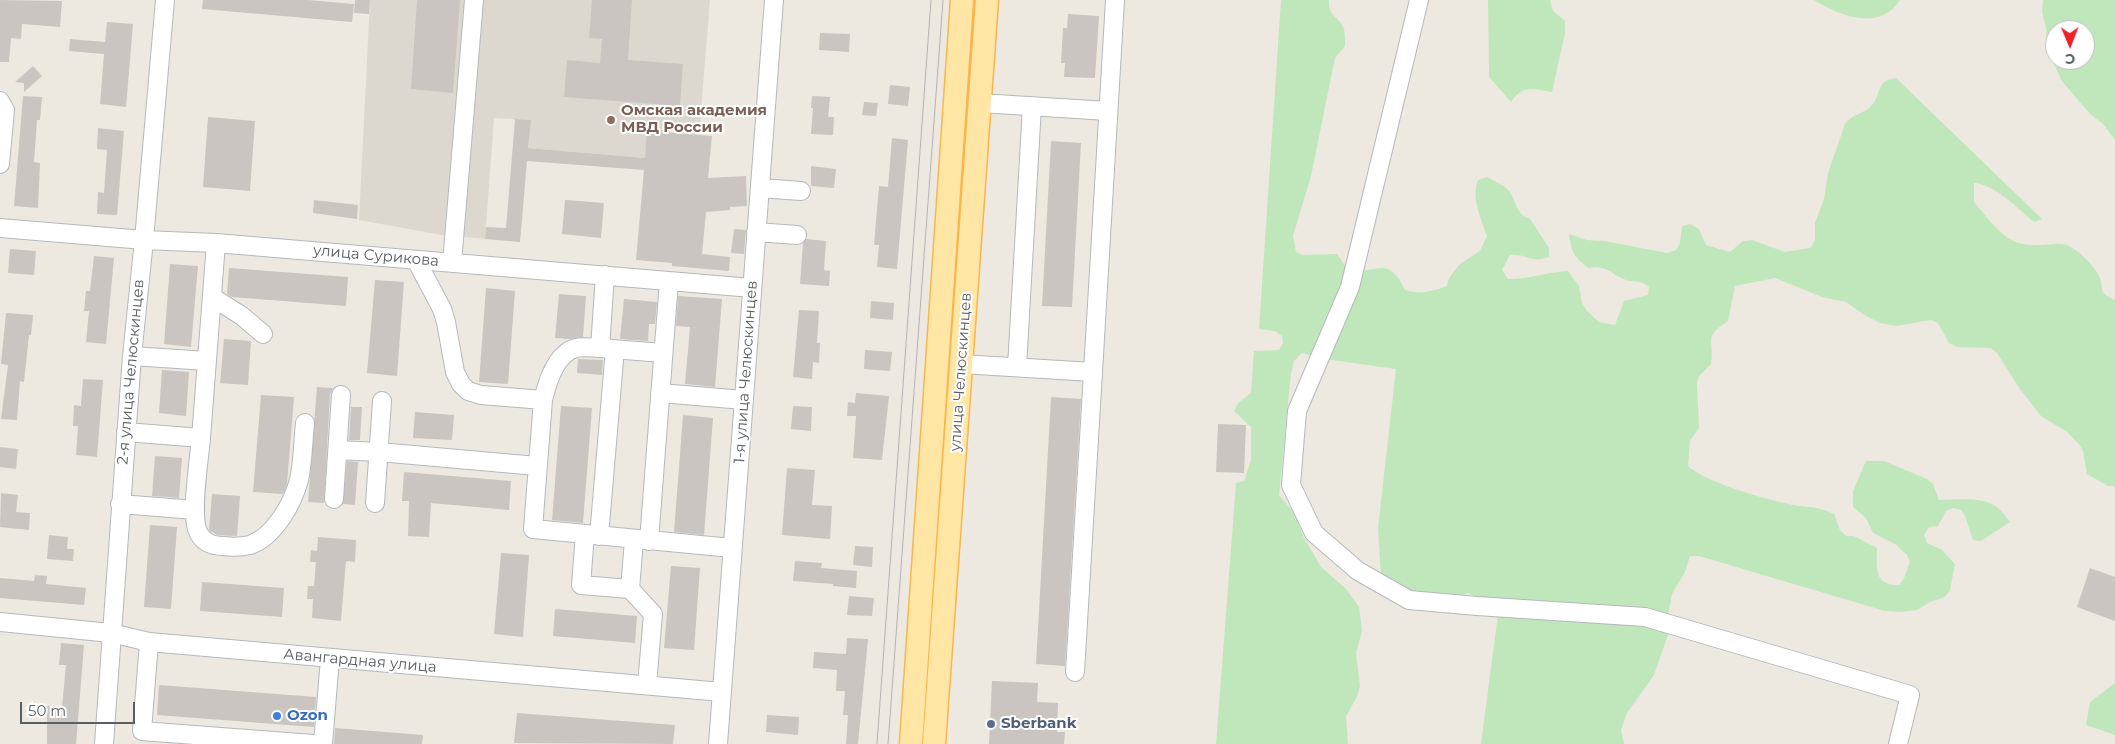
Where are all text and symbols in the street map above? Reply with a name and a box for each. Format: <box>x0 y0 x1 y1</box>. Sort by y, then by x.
north arrow <box>2045 20 2095 70</box>
text: С <box>2065 50 2075 68</box>
place label: Омская академия МВД России <box>621 102 767 137</box>
marker: Омская академия МВД России <box>605 114 617 126</box>
street label: улица Сурикова <box>312 242 440 270</box>
street label: 2-я улица Челюскинцев <box>114 279 148 465</box>
street label: 1-я улица Челюскинцев <box>731 280 761 464</box>
street label: улица Челюскинцев <box>946 292 976 452</box>
street label: Авангардная улица <box>283 645 437 677</box>
scale bar <box>22 692 138 724</box>
text: 50 m <box>28 701 66 720</box>
place label: Ozon <box>287 707 328 725</box>
marker: Ozon <box>271 710 283 722</box>
place label: Sberbank <box>1001 715 1076 733</box>
marker: Sberbank <box>985 718 997 730</box>

